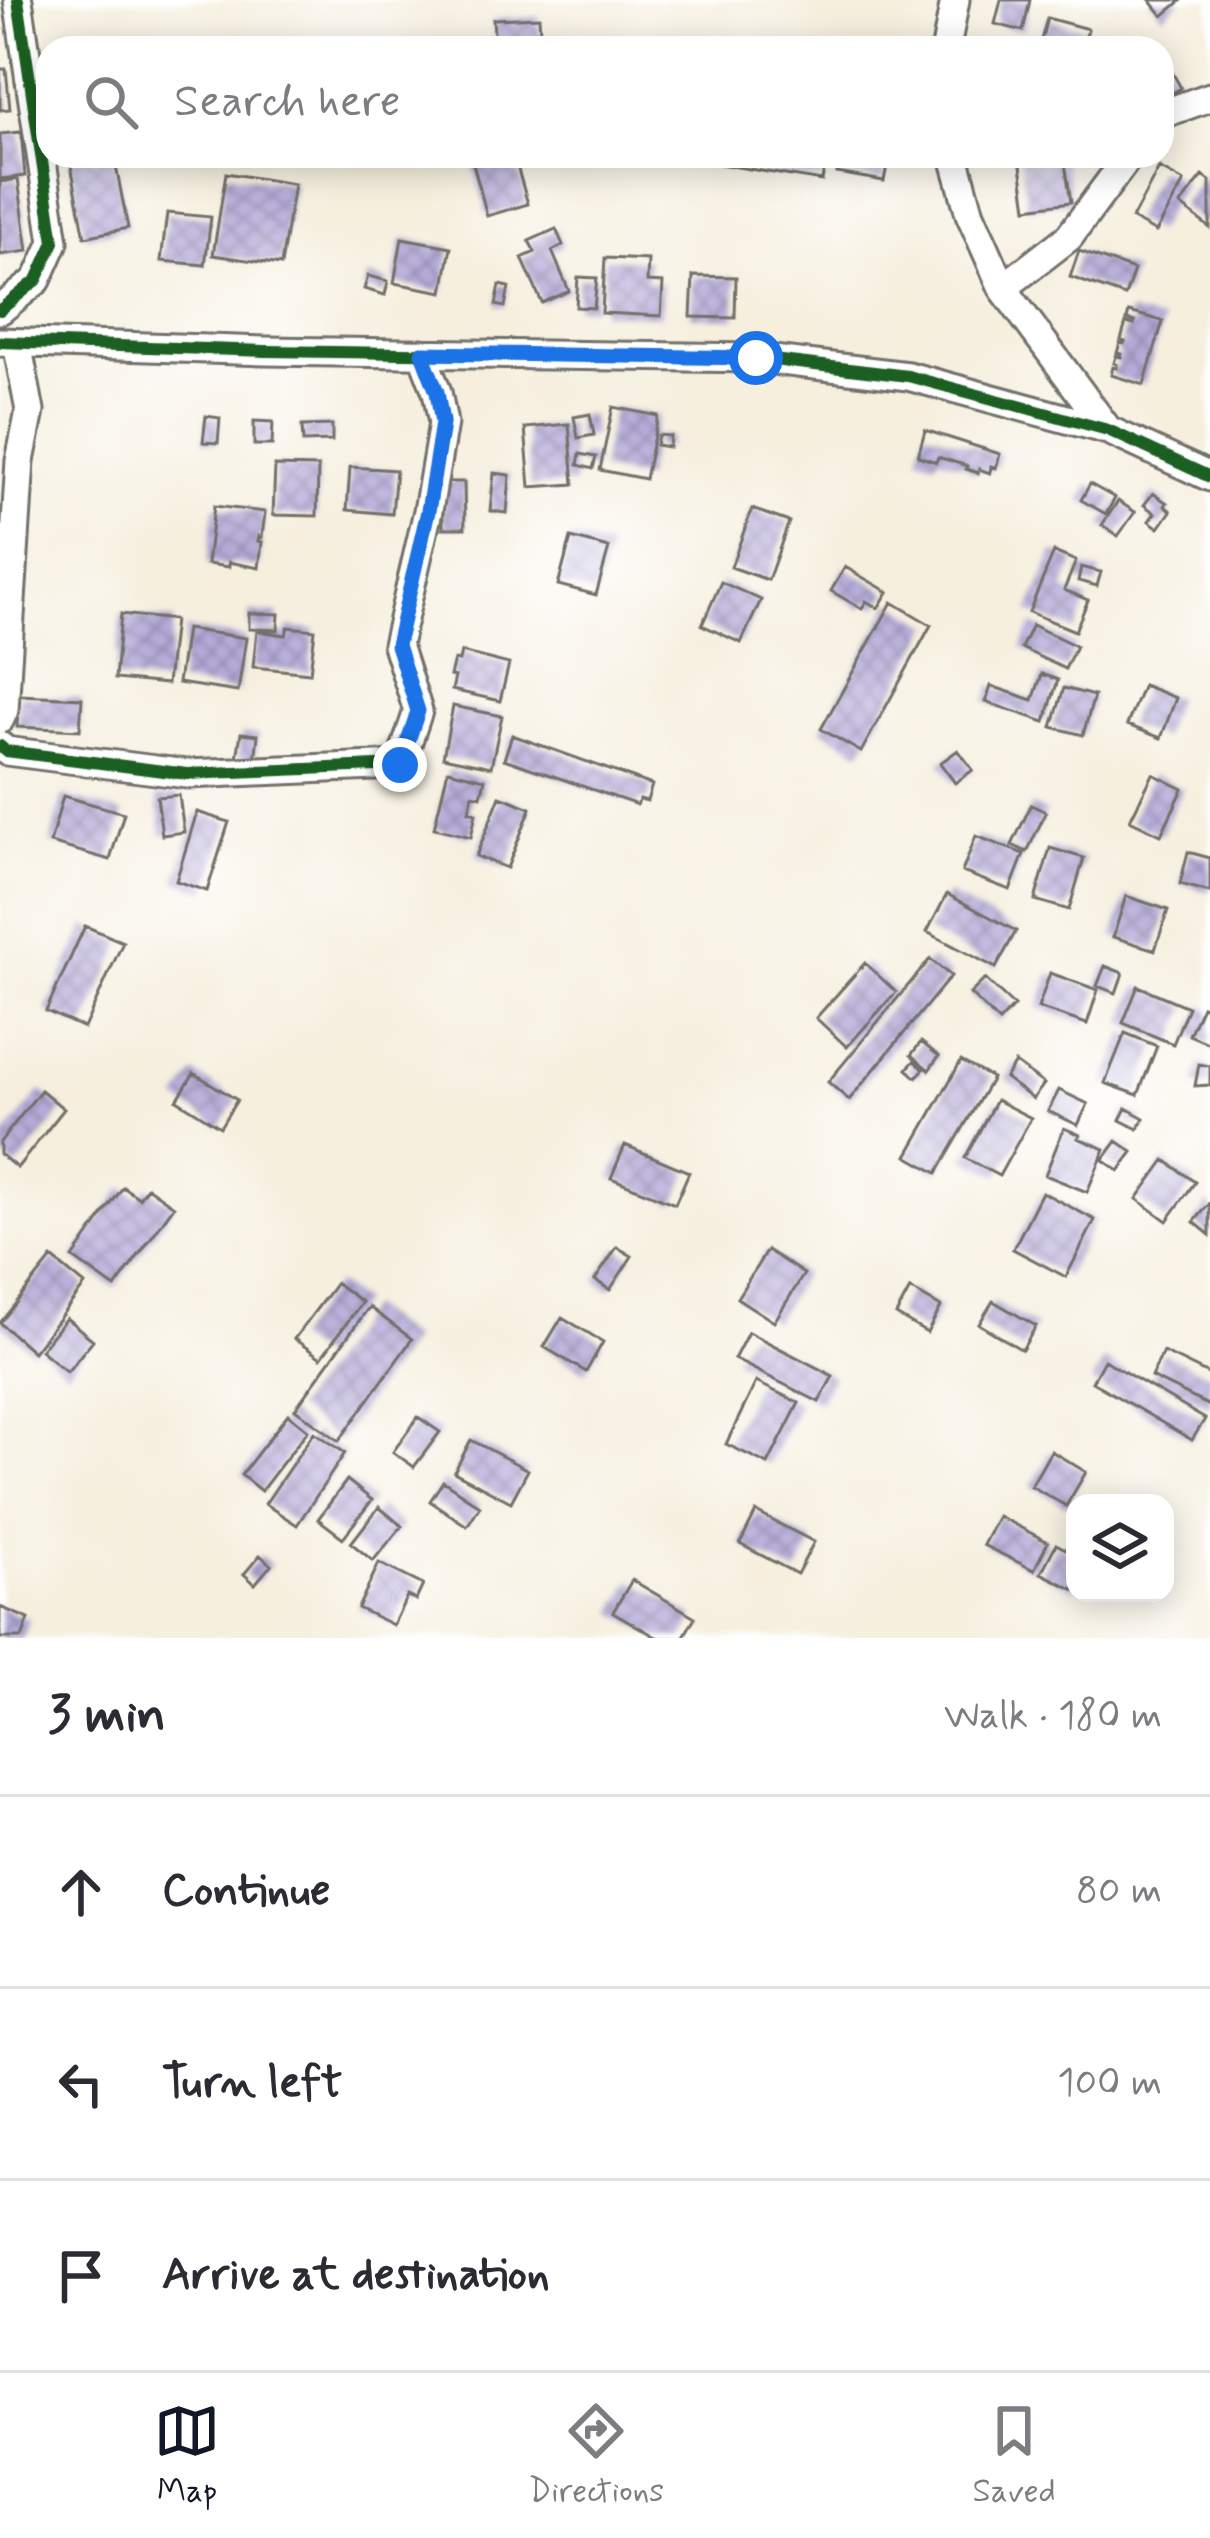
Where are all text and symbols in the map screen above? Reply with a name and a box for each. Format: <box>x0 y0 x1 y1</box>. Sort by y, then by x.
search box <box>36 36 1174 168</box>
icon: search <box>78 69 144 135</box>
text: Search here <box>174 73 401 132</box>
route start <box>729 331 783 385</box>
route end <box>373 738 427 792</box>
map controls <box>1066 1494 1174 1602</box>
button: layers <box>1066 1494 1174 1602</box>
text: 3 min <box>48 1683 166 1749</box>
text: Walk · 180 m <box>944 1691 1162 1742</box>
icon: ahead <box>48 1859 114 1925</box>
text: Continue <box>162 1862 330 1921</box>
text: 80 m <box>1076 1866 1162 1917</box>
icon: left <box>48 2051 114 2117</box>
text: Turn left <box>162 2054 342 2113</box>
text: 100 m <box>1057 2058 1162 2109</box>
icon: arrive <box>48 2243 114 2309</box>
text: Arrive at destination <box>162 2246 550 2305</box>
tab: Map <box>154 2398 220 2514</box>
tab: Directions <box>528 2398 664 2514</box>
tab: Saved <box>972 2398 1056 2514</box>

